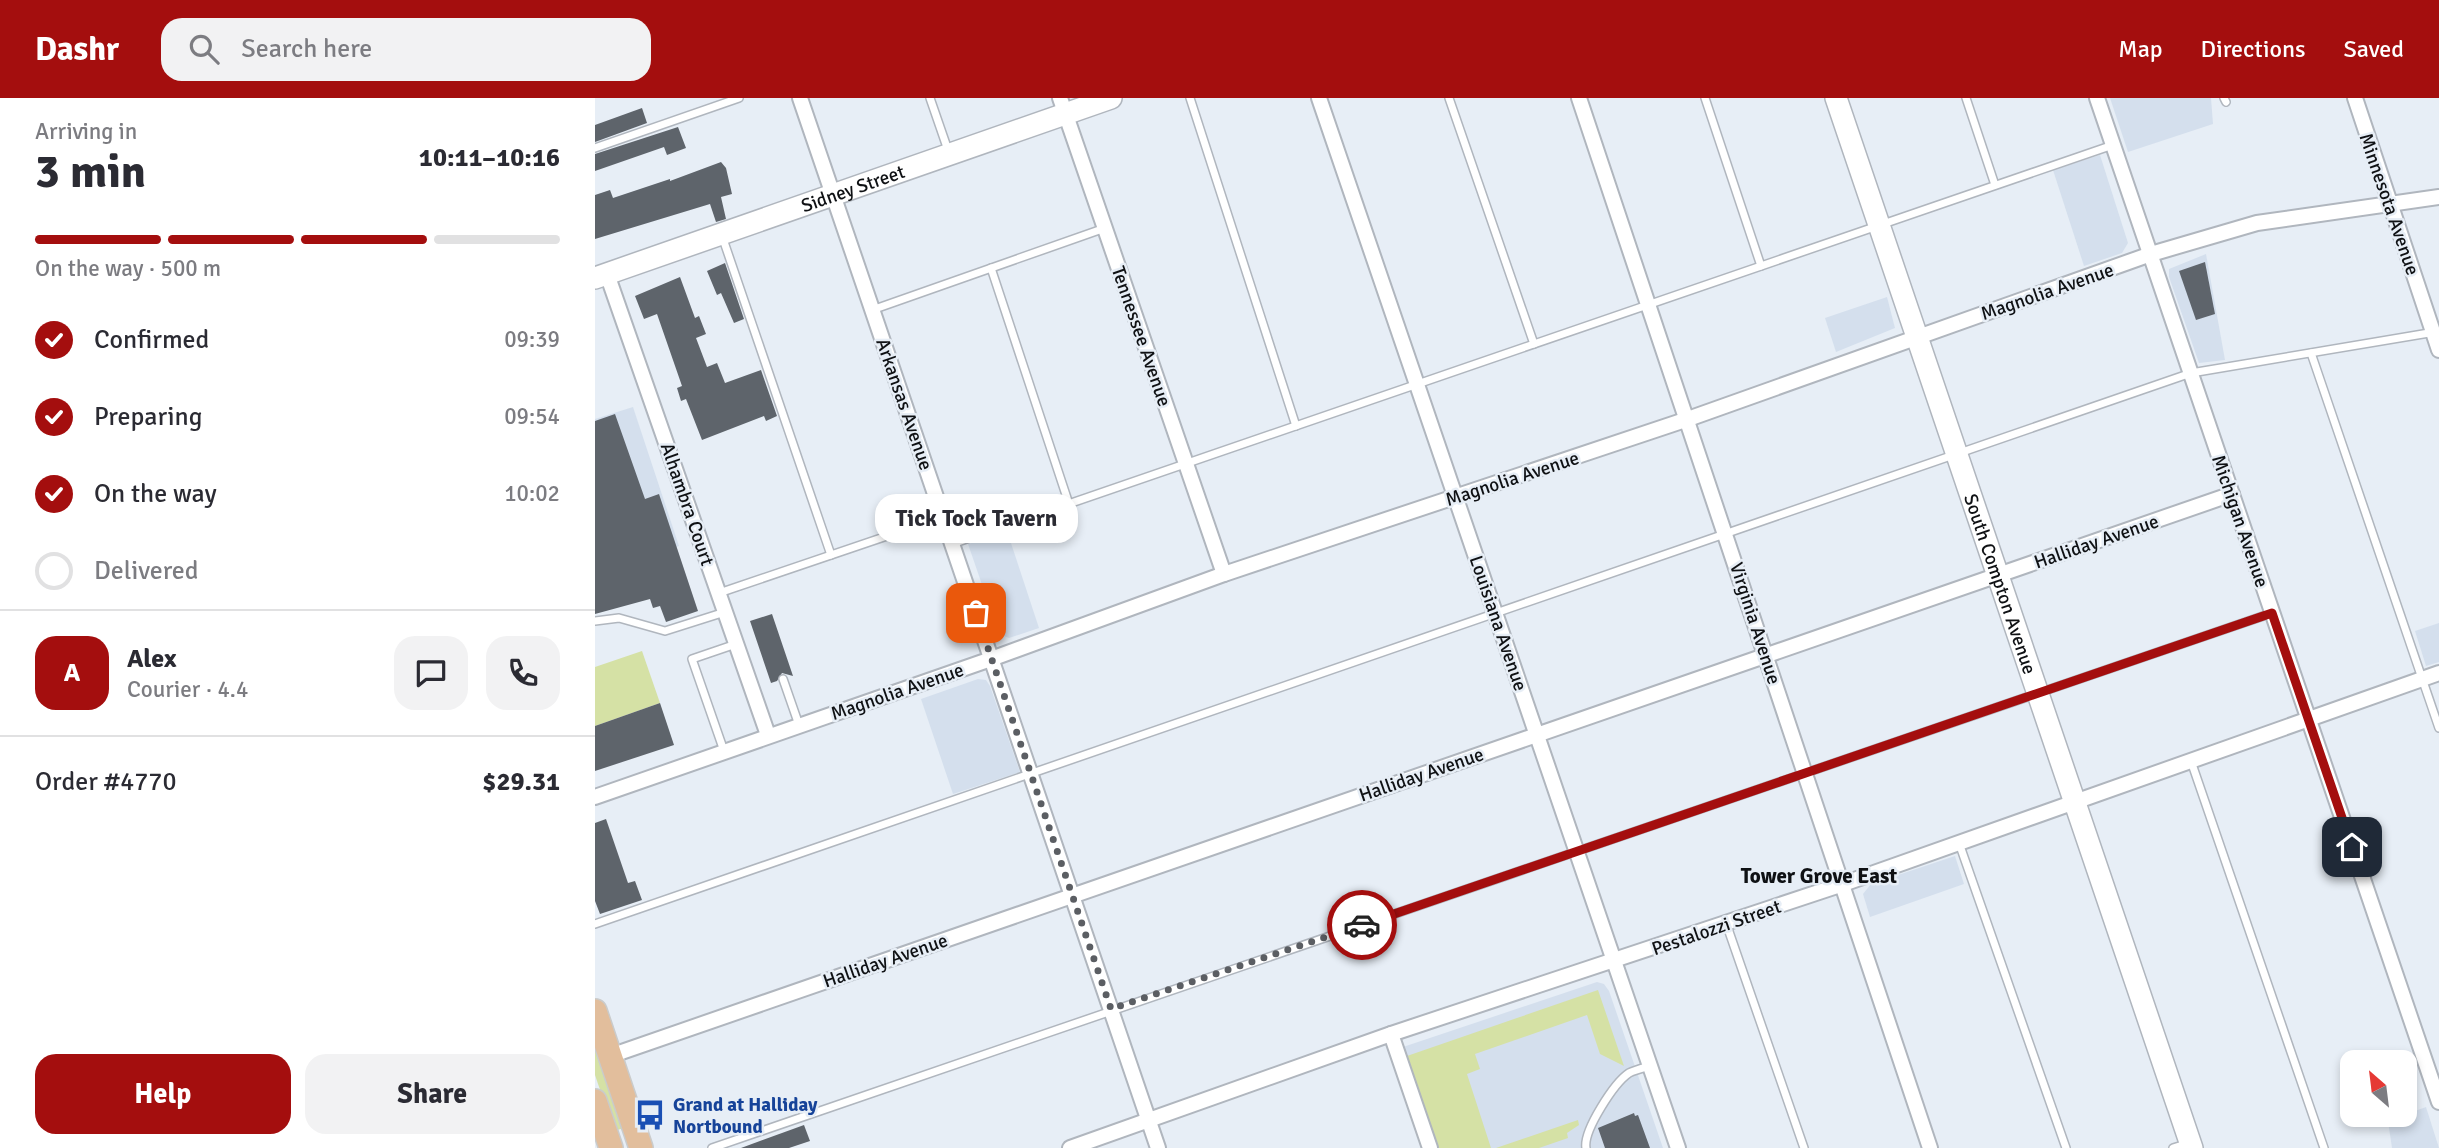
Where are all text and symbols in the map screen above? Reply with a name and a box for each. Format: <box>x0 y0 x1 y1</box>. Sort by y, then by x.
search box <box>161 18 651 81</box>
text: Dashr <box>35 29 119 70</box>
icon: search <box>185 30 223 68</box>
text: Search here <box>241 33 372 65</box>
text: Map <box>2118 34 2163 64</box>
text: Directions <box>2201 34 2306 64</box>
text: Saved <box>2344 34 2404 64</box>
text: Arriving in <box>35 117 137 146</box>
street label: Minnesota Avenue <box>2354 130 2425 279</box>
text: 10:11–10:16 <box>419 142 560 174</box>
text: 3 min <box>35 144 146 200</box>
street label: Sidney Street <box>798 160 908 218</box>
text: On the way · 500 m <box>35 254 221 283</box>
street label: Magnolia Avenue <box>1978 258 2117 326</box>
street label: Tennessee Avenue <box>1106 263 1176 410</box>
icon: check <box>35 321 73 359</box>
text: Confirmed <box>94 324 209 356</box>
text: 09:39 <box>504 325 560 354</box>
street label: Arkansas Avenue <box>870 335 938 473</box>
icon: check <box>35 398 73 436</box>
text: Preparing <box>94 401 202 433</box>
text: 09:54 <box>504 402 560 431</box>
street label: Alhambra Court <box>655 440 719 569</box>
street label: Magnolia Avenue <box>1442 446 1582 512</box>
street label: Michigan Avenue <box>2206 452 2274 591</box>
icon: check <box>35 475 73 513</box>
text: On the way <box>94 478 217 510</box>
text: 10:02 <box>504 479 560 508</box>
street label: South Compton Avenue <box>1958 491 2041 677</box>
callout: Tick Tock Tavern <box>875 494 1077 543</box>
text: Tick Tock Tavern <box>896 504 1057 533</box>
street label: Halliday Avenue <box>2031 509 2162 575</box>
street label: Louisiana Avenue <box>1464 553 1532 694</box>
text: Delivered <box>94 555 199 587</box>
street label: Virginia Avenue <box>1724 559 1786 687</box>
pin <box>946 583 1006 643</box>
icon: bag <box>957 594 995 632</box>
button: chat <box>394 636 468 710</box>
button: phone <box>486 636 560 710</box>
text: Alex <box>127 643 177 675</box>
text: A <box>64 657 80 689</box>
street label: Magnolia Avenue <box>828 658 967 726</box>
text: Courier · 4.4 <box>127 675 248 704</box>
street label: Halliday Avenue <box>1356 742 1487 808</box>
text: Order #4770 <box>35 766 176 798</box>
text: $29.31 <box>482 766 560 798</box>
pin <box>2322 817 2382 877</box>
icon: home <box>2333 828 2371 866</box>
district label: Tower Grove East <box>1741 863 1897 889</box>
courier <box>1327 890 1397 960</box>
street label: Pestalozzi Street <box>1649 894 1784 961</box>
icon: car <box>1343 906 1381 944</box>
street label: Halliday Avenue <box>820 928 951 994</box>
north arrow <box>2340 1050 2417 1127</box>
map controls <box>2340 1050 2417 1127</box>
button: Help <box>35 1054 291 1134</box>
button: Share <box>305 1054 560 1134</box>
place label: Grand at Halliday Nortbound <box>673 1093 818 1139</box>
bus stop icon: Grand at Halliday Nortbound <box>633 1098 667 1132</box>

